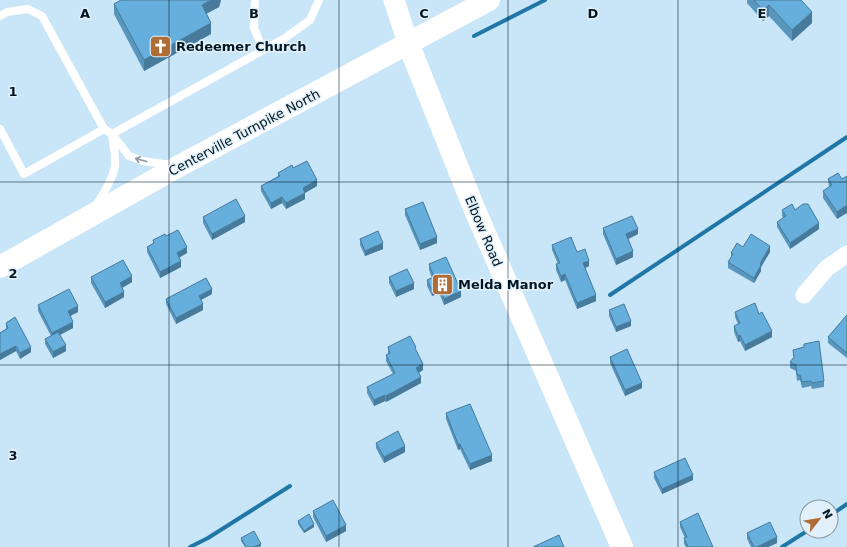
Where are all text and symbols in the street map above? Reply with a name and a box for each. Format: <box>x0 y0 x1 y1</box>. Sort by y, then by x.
text: A <box>80 6 90 21</box>
text: B <box>249 6 259 21</box>
text: C <box>419 6 429 21</box>
text: D <box>588 6 599 21</box>
text: E <box>758 6 766 21</box>
church icon: Redeemer Church <box>147 33 173 59</box>
place label: Redeemer Church <box>176 39 307 54</box>
text: 1 <box>8 84 18 99</box>
street label: Centerville Turnpike North <box>166 86 323 179</box>
one-way arrow <box>135 156 148 163</box>
street label: Elbow Road <box>462 194 505 269</box>
text: 2 <box>8 266 18 281</box>
building icon: Melda Manor <box>430 271 456 297</box>
place label: Melda Manor <box>458 277 554 292</box>
text: 3 <box>8 448 18 463</box>
north arrow <box>799 499 839 539</box>
text: N <box>819 507 835 521</box>

